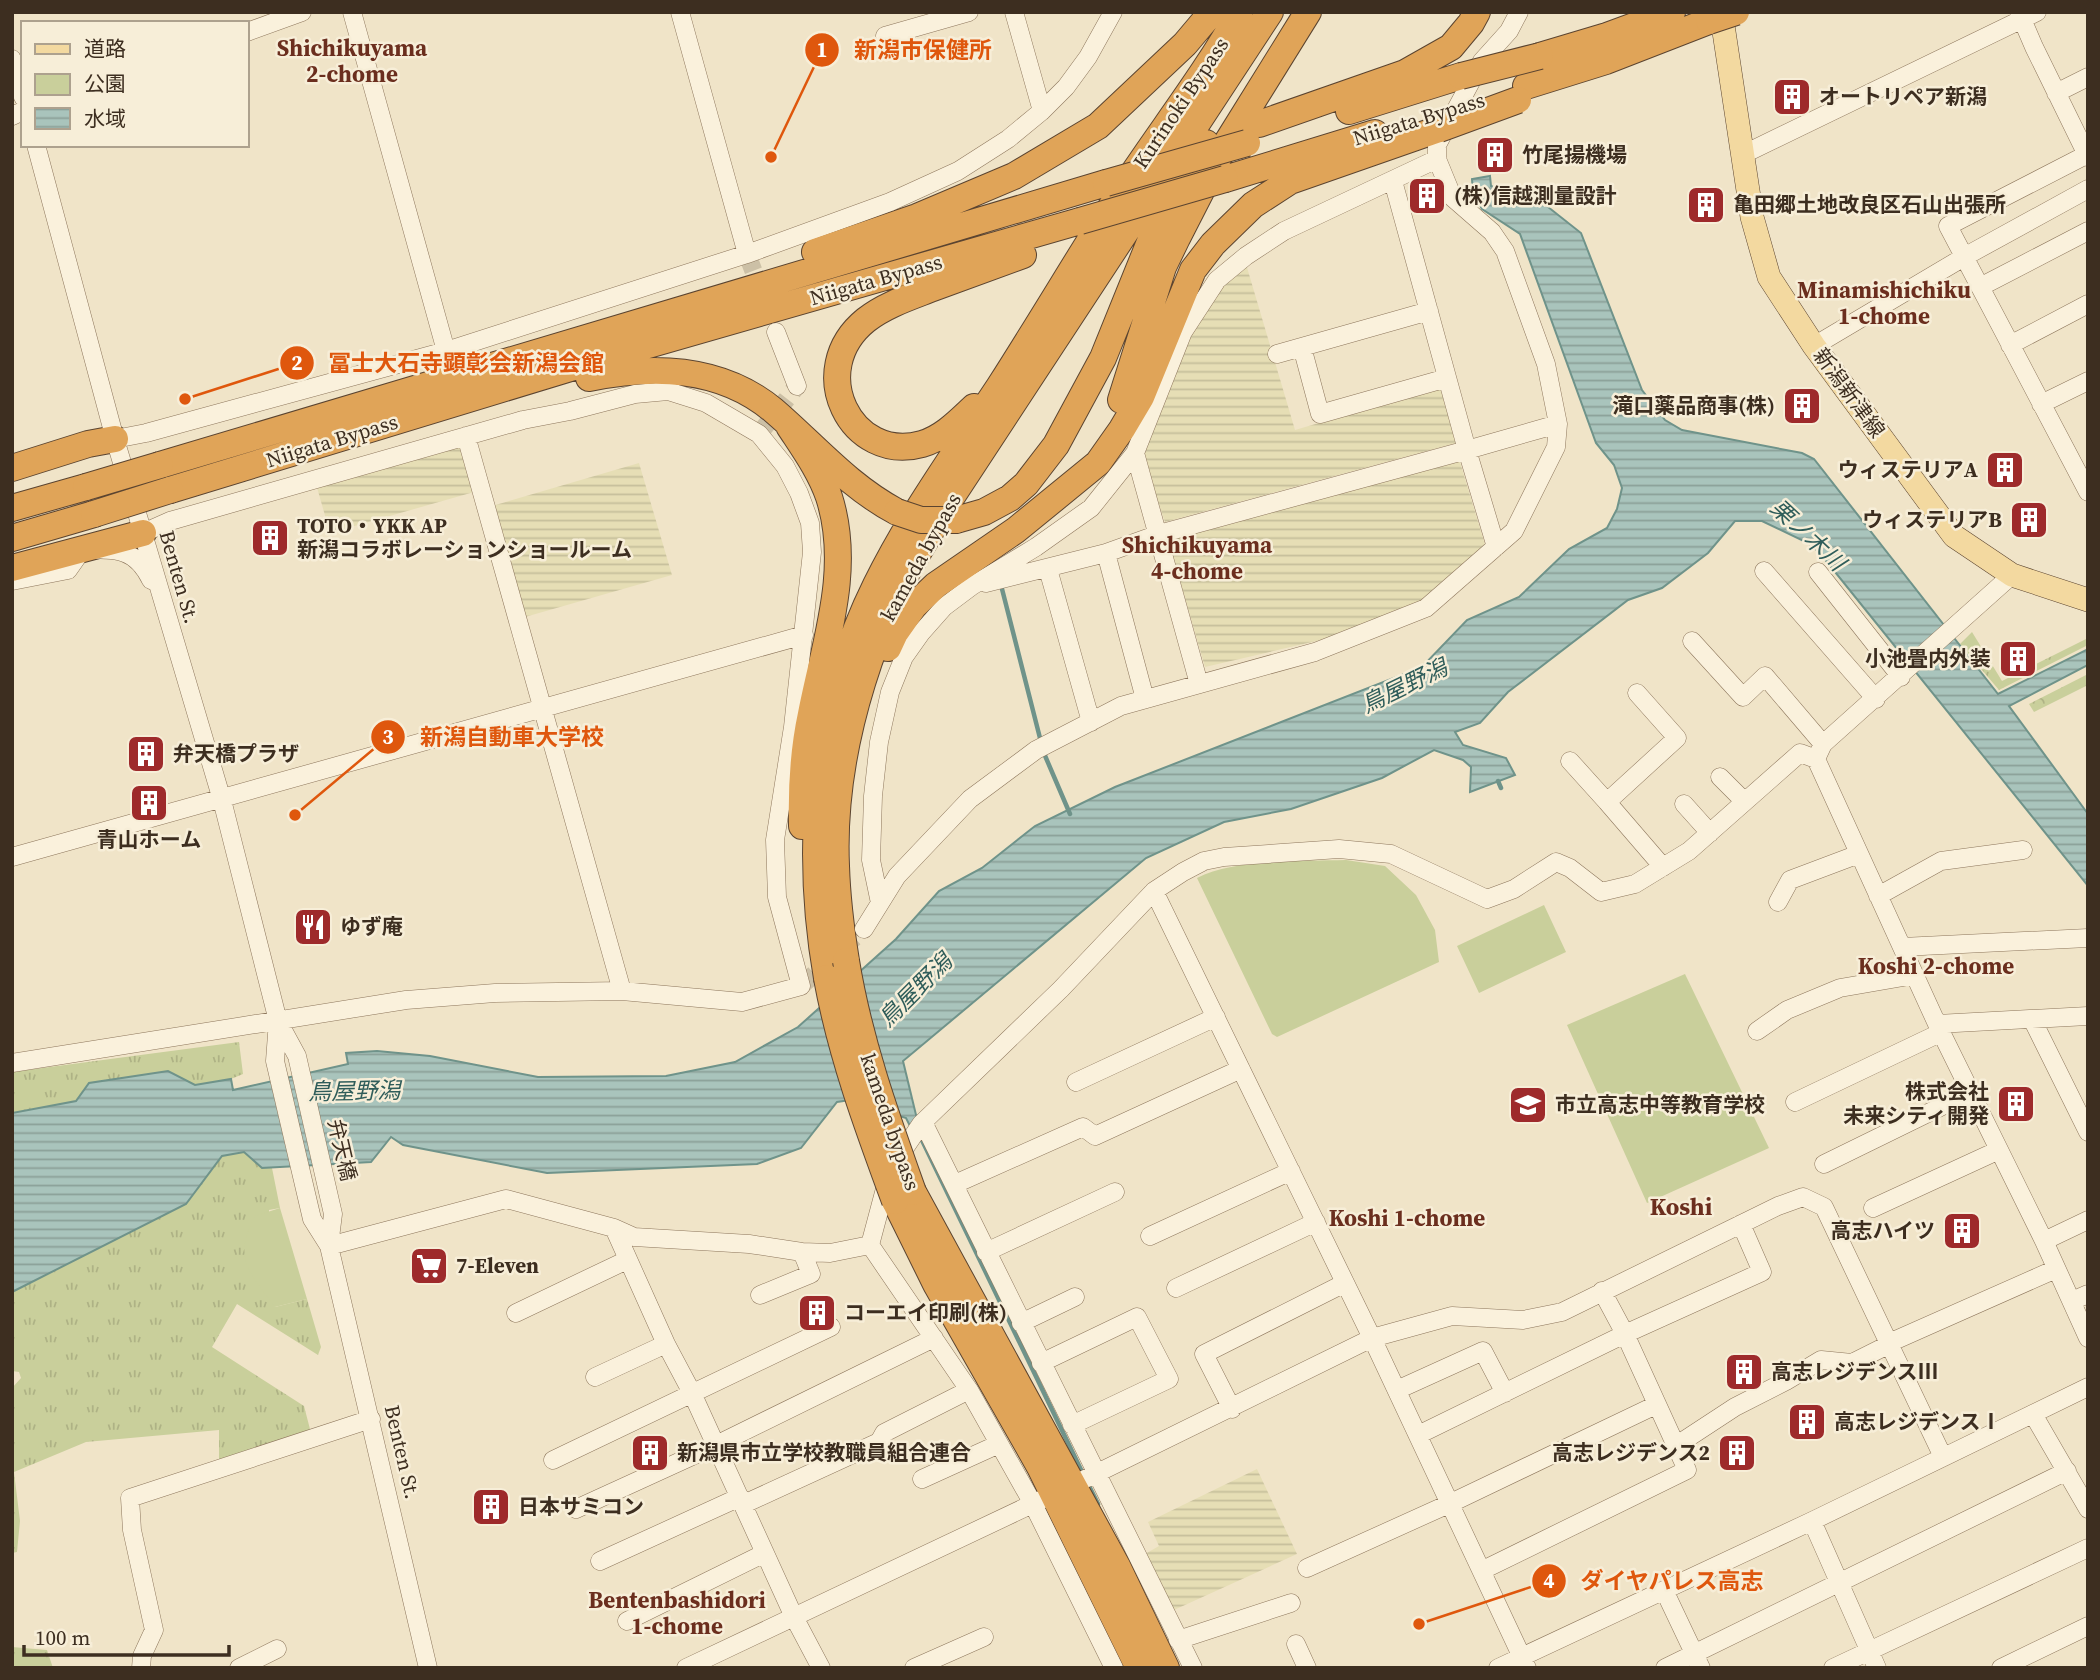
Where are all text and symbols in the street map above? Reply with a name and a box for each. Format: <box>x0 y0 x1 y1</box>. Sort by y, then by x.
legend <box>21 21 248 147</box>
callout: 新潟市保健所 <box>805 28 1006 72</box>
street label: Kurinoki Bypass <box>1126 31 1235 174</box>
district label: Shichikuyama 2-chome <box>277 32 428 90</box>
text: 道路 <box>84 34 126 63</box>
text: 新潟市保健所 <box>854 34 992 66</box>
text: 1 <box>816 35 828 64</box>
text: 公園 <box>84 69 126 98</box>
building icon: オートリペア新潟 <box>1771 76 1813 118</box>
place label: オートリペア新潟 <box>1819 82 1987 111</box>
street label: Niigata Bypass <box>1349 85 1488 152</box>
text: 水域 <box>84 104 126 133</box>
building icon: 竹尾揚機場 <box>1474 134 1516 176</box>
place label: 竹尾揚機場 <box>1522 140 1627 169</box>
building icon: (株)信越測量設計 <box>1406 175 1448 217</box>
place label: (株)信越測量設計 <box>1454 181 1617 210</box>
building icon: 亀田郷土地改良区石山出張所 <box>1685 184 1727 226</box>
place label: 亀田郷土地改良区石山出張所 <box>1733 190 2006 219</box>
street label: Niigata Bypass <box>806 247 945 312</box>
district label: Minamishichiku 1-chome <box>1797 274 1971 332</box>
callout: 冨士大石寺顕彰会新潟会館 <box>279 341 618 385</box>
street label: 新潟新津線 <box>1807 342 1892 444</box>
text: 冨士大石寺顕彰会新潟会館 <box>328 347 604 379</box>
text: 2 <box>291 348 303 377</box>
building icon: 滝口薬品商事(株) <box>1781 385 1823 427</box>
place label: 滝口薬品商事(株) <box>1612 391 1775 420</box>
street label: Niigata Bypass <box>262 407 401 474</box>
building icon: ウィステリアA <box>1984 449 2026 491</box>
place label: ウィステリアA <box>1838 455 1978 484</box>
street label: kameda bypass <box>873 487 968 626</box>
water label: 栗ノ木川 <box>1763 492 1855 580</box>
building icon: ウィステリアB <box>2008 499 2050 541</box>
place label: ウィステリアB <box>1862 505 2002 534</box>
place label: TOTO・YKK AP 新潟コラボレーションショールーム <box>297 511 632 564</box>
building icon: TOTO・YKK AP 新潟コラボレーションショールーム <box>249 517 291 559</box>
street label: Benten St. <box>152 527 207 627</box>
district label: Shichikuyama 4-chome <box>1122 529 1273 587</box>
building icon: 小池畳内外装 <box>1997 638 2039 680</box>
place label: 小池畳内外装 <box>1865 644 1991 673</box>
water label: 鳥屋野潟 <box>1356 650 1455 721</box>
callout: 新潟自動車大学校 <box>371 715 618 759</box>
text: 新潟自動車大学校 <box>420 721 604 753</box>
text: 3 <box>382 722 394 751</box>
building icon: 弁天橋プラザ <box>125 733 167 775</box>
place label: 弁天橋プラザ <box>173 739 299 768</box>
building icon: 青山ホーム <box>128 782 170 824</box>
place label: 青山ホーム <box>97 825 201 854</box>
restaurant icon: ゆず庵 <box>292 906 334 948</box>
place label: ゆず庵 <box>340 912 403 941</box>
water label: 鳥屋野潟 <box>871 944 961 1034</box>
district label: Koshi 2-chome <box>1858 950 2014 982</box>
street label: kameda bypass <box>854 1050 927 1194</box>
water label: 鳥屋野潟 <box>308 1074 403 1108</box>
place label: 株式会社 未来シティ開発 <box>1843 1077 1989 1130</box>
building icon: 株式会社 未来シティ開発 <box>1995 1083 2037 1125</box>
school or university icon: 市立高志中等教育学校 <box>1507 1084 1549 1126</box>
place label: 市立高志中等教育学校 <box>1555 1090 1765 1119</box>
street label: 弁天橋 <box>321 1116 364 1184</box>
district label: Koshi <box>1650 1190 1713 1223</box>
district label: Koshi 1-chome <box>1329 1202 1485 1234</box>
building icon: 高志ハイツ <box>1941 1210 1983 1252</box>
place label: 高志ハイツ <box>1830 1216 1935 1245</box>
supermarket icon: 7-Eleven <box>408 1245 450 1287</box>
place label: 7-Eleven <box>456 1251 539 1280</box>
building icon: コーエイ印刷(株) <box>796 1292 838 1334</box>
place label: コーエイ印刷(株) <box>844 1298 1007 1327</box>
building icon: 高志レジデンスⅢ <box>1723 1351 1765 1393</box>
place label: 高志レジデンスⅢ <box>1771 1357 1939 1386</box>
building icon: 高志レジデンスⅠ <box>1786 1401 1828 1443</box>
street label: Benten St. <box>378 1402 427 1502</box>
place label: 高志レジデンスⅠ <box>1834 1407 2002 1436</box>
building icon: 新潟県市立学校教職員組合連合 <box>629 1432 671 1474</box>
building icon: 高志レジデンス2 <box>1716 1432 1758 1474</box>
place label: 新潟県市立学校教職員組合連合 <box>677 1438 971 1467</box>
place label: 高志レジデンス2 <box>1552 1438 1710 1467</box>
building icon: 日本サミコン <box>470 1486 512 1528</box>
place label: 日本サミコン <box>518 1492 644 1521</box>
callout: ダイヤパレス高志 <box>1531 1559 1778 1603</box>
text: ダイヤパレス高志 <box>1581 1565 1763 1597</box>
text: 4 <box>1543 1566 1555 1595</box>
district label: Bentenbashidori 1-chome <box>588 1584 766 1642</box>
scale bar <box>24 1614 229 1658</box>
text: 100 m <box>35 1623 90 1652</box>

